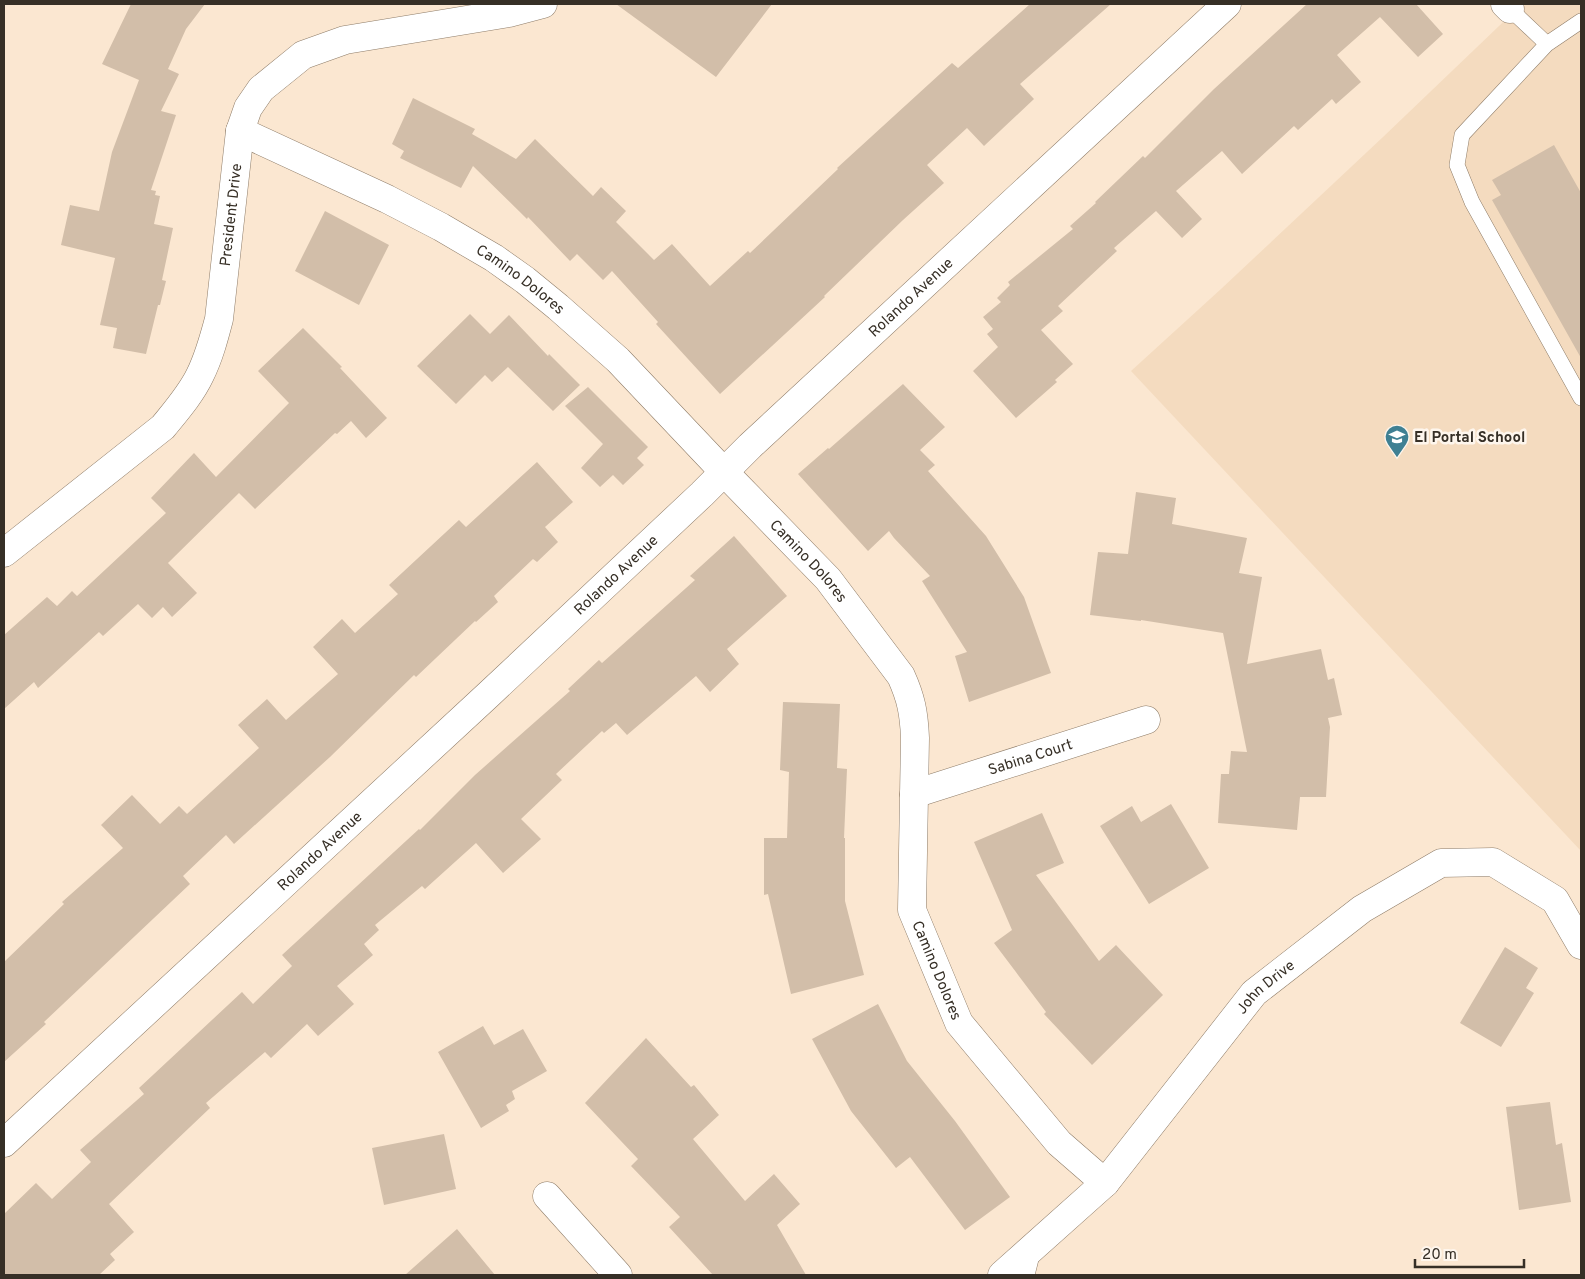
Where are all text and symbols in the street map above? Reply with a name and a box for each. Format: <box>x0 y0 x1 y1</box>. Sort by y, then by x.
street label: President Drive <box>217 162 247 267</box>
street label: Camino Dolores <box>472 241 568 319</box>
street label: Rolando Avenue <box>865 254 958 342</box>
school or university icon: El Portal School <box>1384 424 1410 458</box>
place label: El Portal School <box>1414 429 1525 448</box>
street label: Camino Dolores <box>765 517 850 607</box>
street label: Rolando Avenue <box>571 532 663 620</box>
street label: Sabina Court <box>986 736 1075 781</box>
street label: Rolando Avenue <box>274 808 367 896</box>
street label: Camino Dolores <box>907 918 965 1023</box>
street label: John Drive <box>1233 957 1299 1019</box>
scale bar <box>1415 1236 1524 1268</box>
text: 20 m <box>1422 1246 1457 1265</box>

